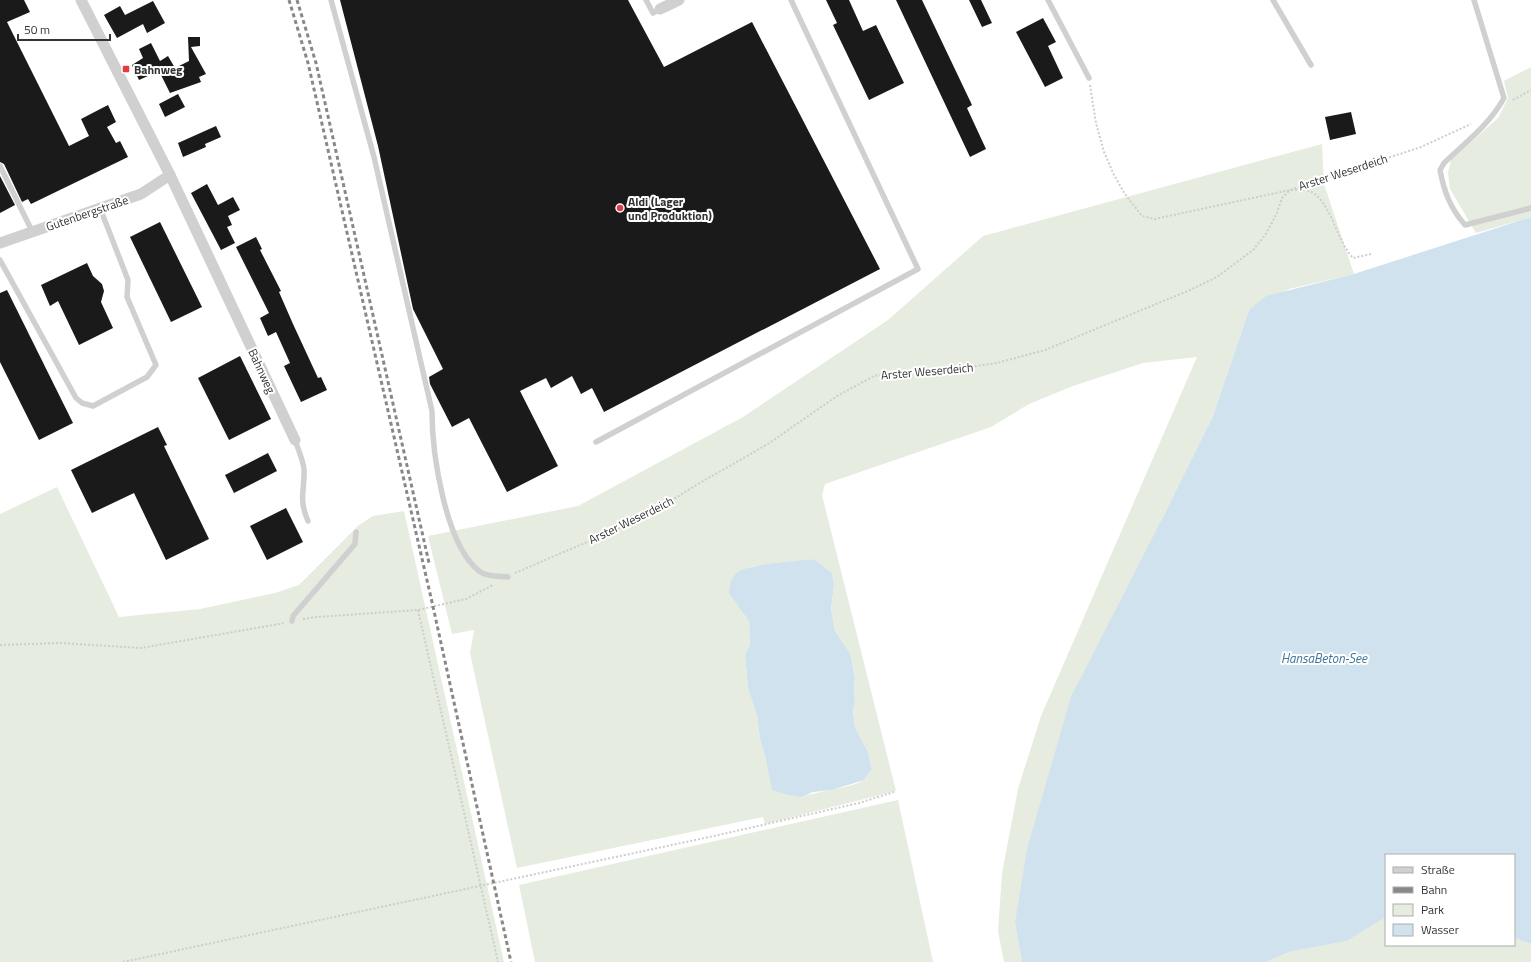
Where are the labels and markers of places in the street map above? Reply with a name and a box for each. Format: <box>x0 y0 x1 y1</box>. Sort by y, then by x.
place label: Bahnweg <box>134 60 183 79</box>
marker: Bahnweg <box>121 64 131 74</box>
place label: Aldi (Lager und Produktion) <box>628 192 712 225</box>
marker: Aldi (Lager und Produktion) <box>615 203 625 213</box>

